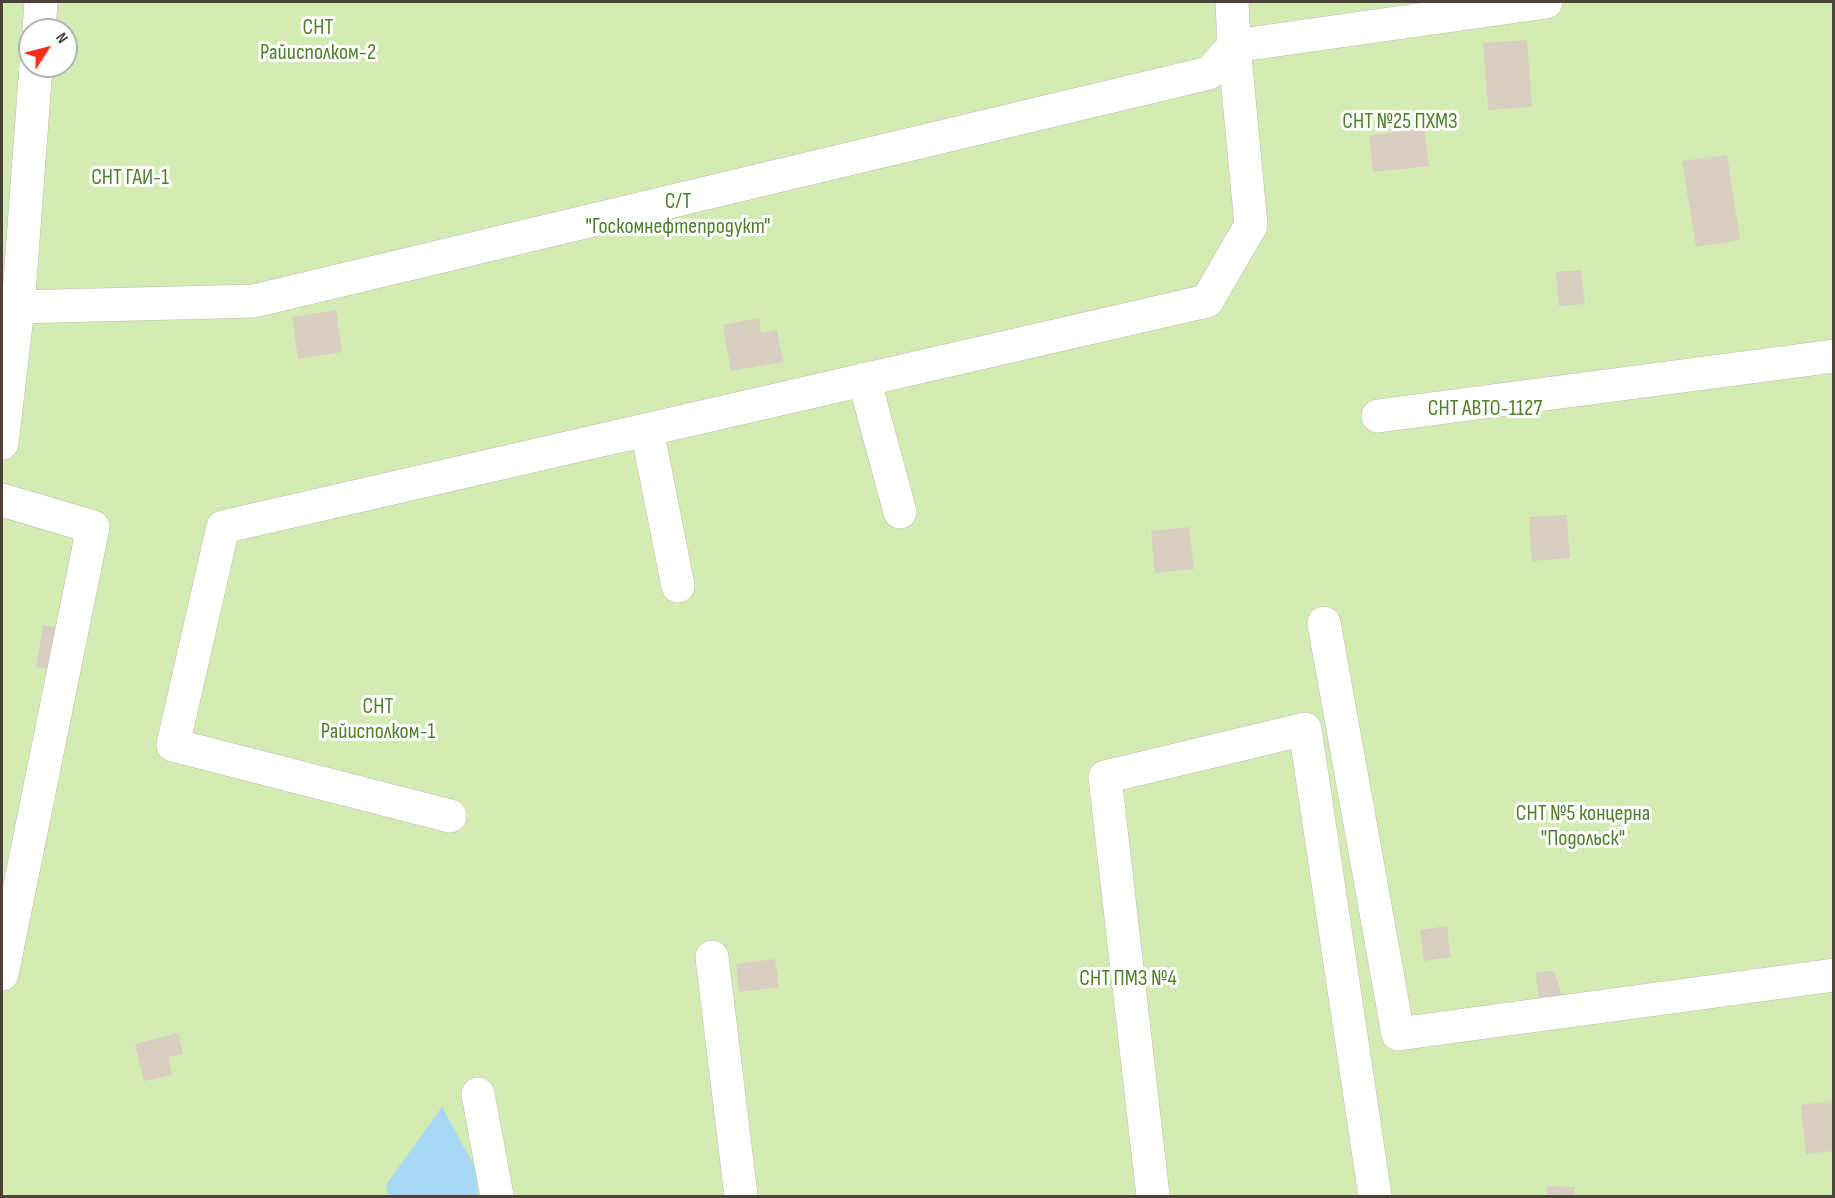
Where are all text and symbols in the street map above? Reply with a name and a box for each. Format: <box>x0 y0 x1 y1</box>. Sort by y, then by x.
park label: СНТ Райисполком-2 <box>260 15 376 66</box>
north arrow <box>18 18 78 78</box>
text: N <box>51 29 72 47</box>
park label: СНТ №25 ПХМЗ <box>1342 109 1458 135</box>
park label: СНТ ГАИ-1 <box>91 165 169 191</box>
park label: С/Т "Госкомнефтепродукт" <box>585 189 771 240</box>
park label: СНТ АВТО-1127 <box>1428 396 1542 422</box>
park label: СНТ Райисполком-1 <box>321 694 435 746</box>
park label: СНТ №5 концерна "Подольск" <box>1516 801 1650 852</box>
park label: СНТ ПМЗ №4 <box>1079 966 1177 992</box>

